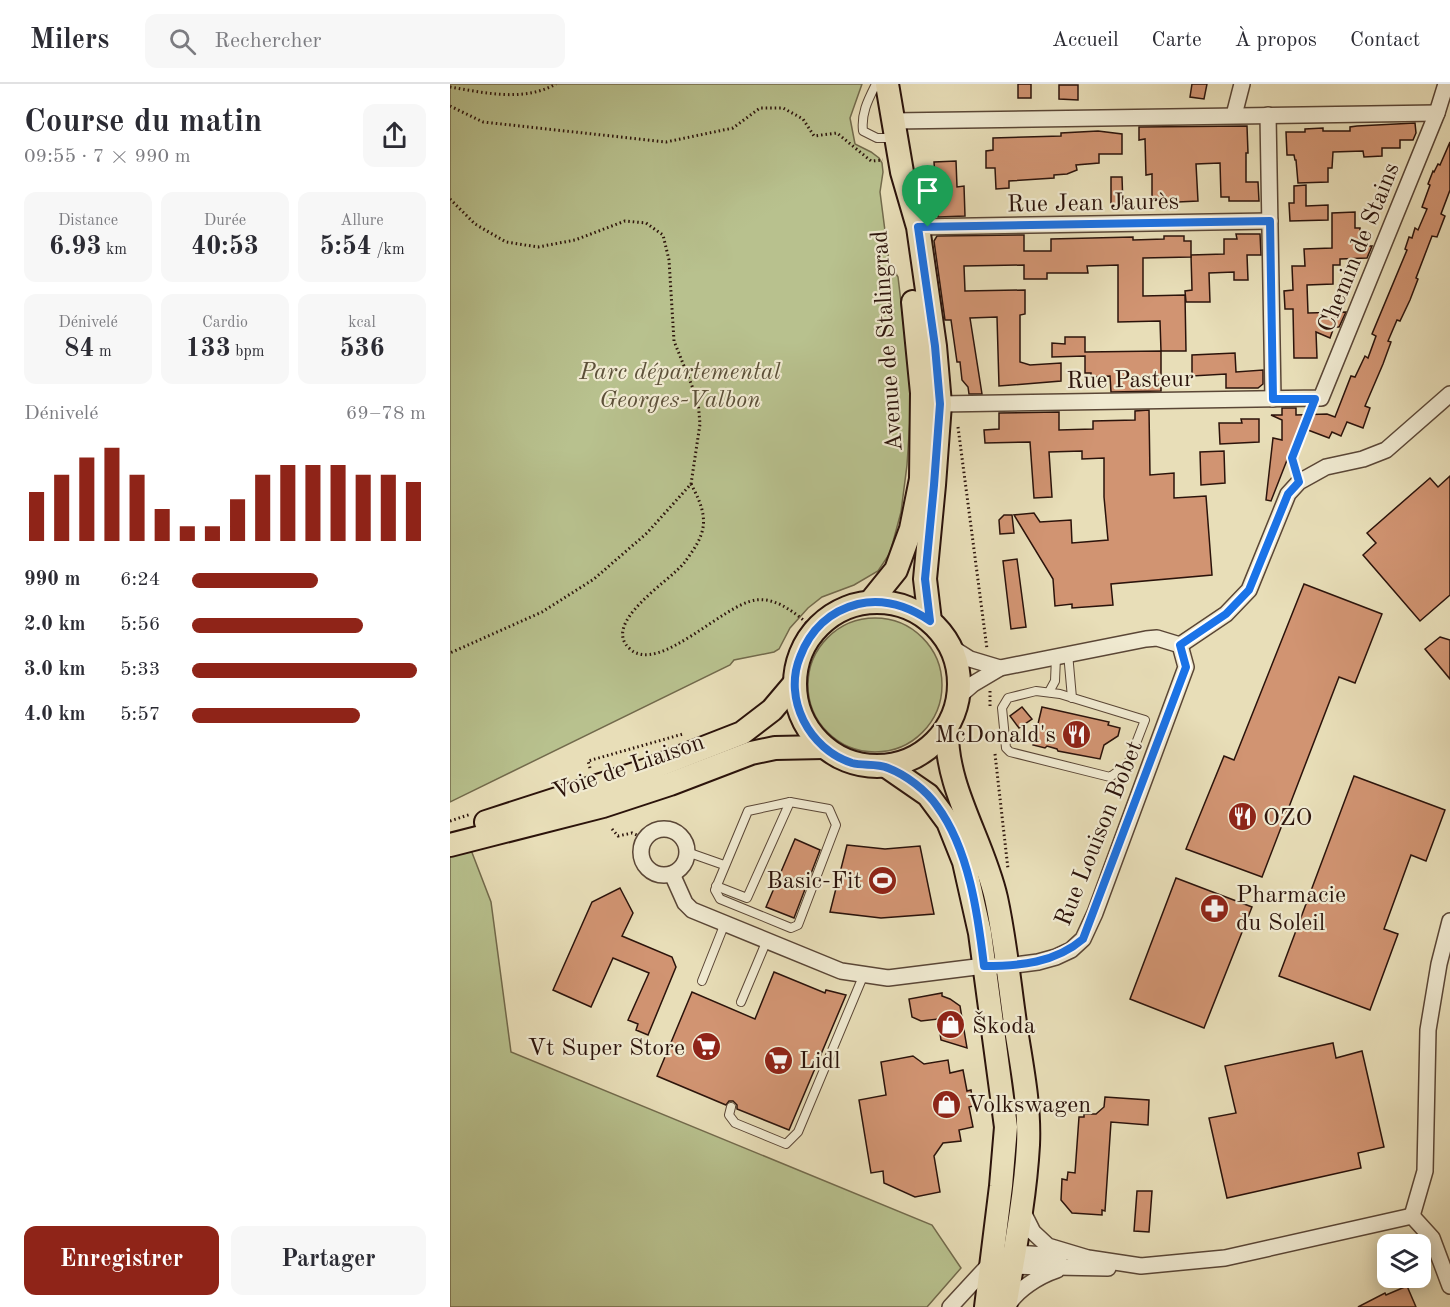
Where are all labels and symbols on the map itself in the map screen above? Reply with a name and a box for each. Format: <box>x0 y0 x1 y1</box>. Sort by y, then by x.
street label: Chemin de Stains <box>1315 159 1405 336</box>
pin <box>902 165 953 227</box>
street label: Rue Jean Jaurès <box>1007 190 1179 218</box>
street label: Avenue de Stalingrad <box>868 230 908 452</box>
park label: Parc départemental Georges-Valbon <box>578 361 781 413</box>
street label: Rue Pasteur <box>1066 368 1194 394</box>
restaurant icon: McDonald's <box>1061 718 1093 750</box>
place label: McDonald's <box>935 724 1056 748</box>
street label: Voie de Liaison <box>550 731 708 805</box>
street label: Rue Louison Bobet <box>1052 738 1148 930</box>
restaurant icon: OZO <box>1226 801 1258 833</box>
place label: OZO <box>1263 807 1312 831</box>
sports icon: Basic-Fit <box>867 864 899 896</box>
place label: Basic-Fit <box>766 870 862 894</box>
place label: Pharmacie du Soleil <box>1236 884 1346 936</box>
pharmacy icon: Pharmacie du Soleil <box>1199 892 1231 924</box>
shop icon: Škoda <box>935 1009 967 1041</box>
place label: Škoda <box>972 1010 1036 1039</box>
supermarket icon: Vt Super Store <box>690 1031 722 1063</box>
place label: Vt Super Store <box>528 1037 685 1061</box>
supermarket icon: Lidl <box>762 1044 794 1076</box>
place label: Lidl <box>799 1050 841 1074</box>
shop icon: Volkswagen <box>930 1088 962 1120</box>
place label: Volkswagen <box>967 1094 1091 1118</box>

